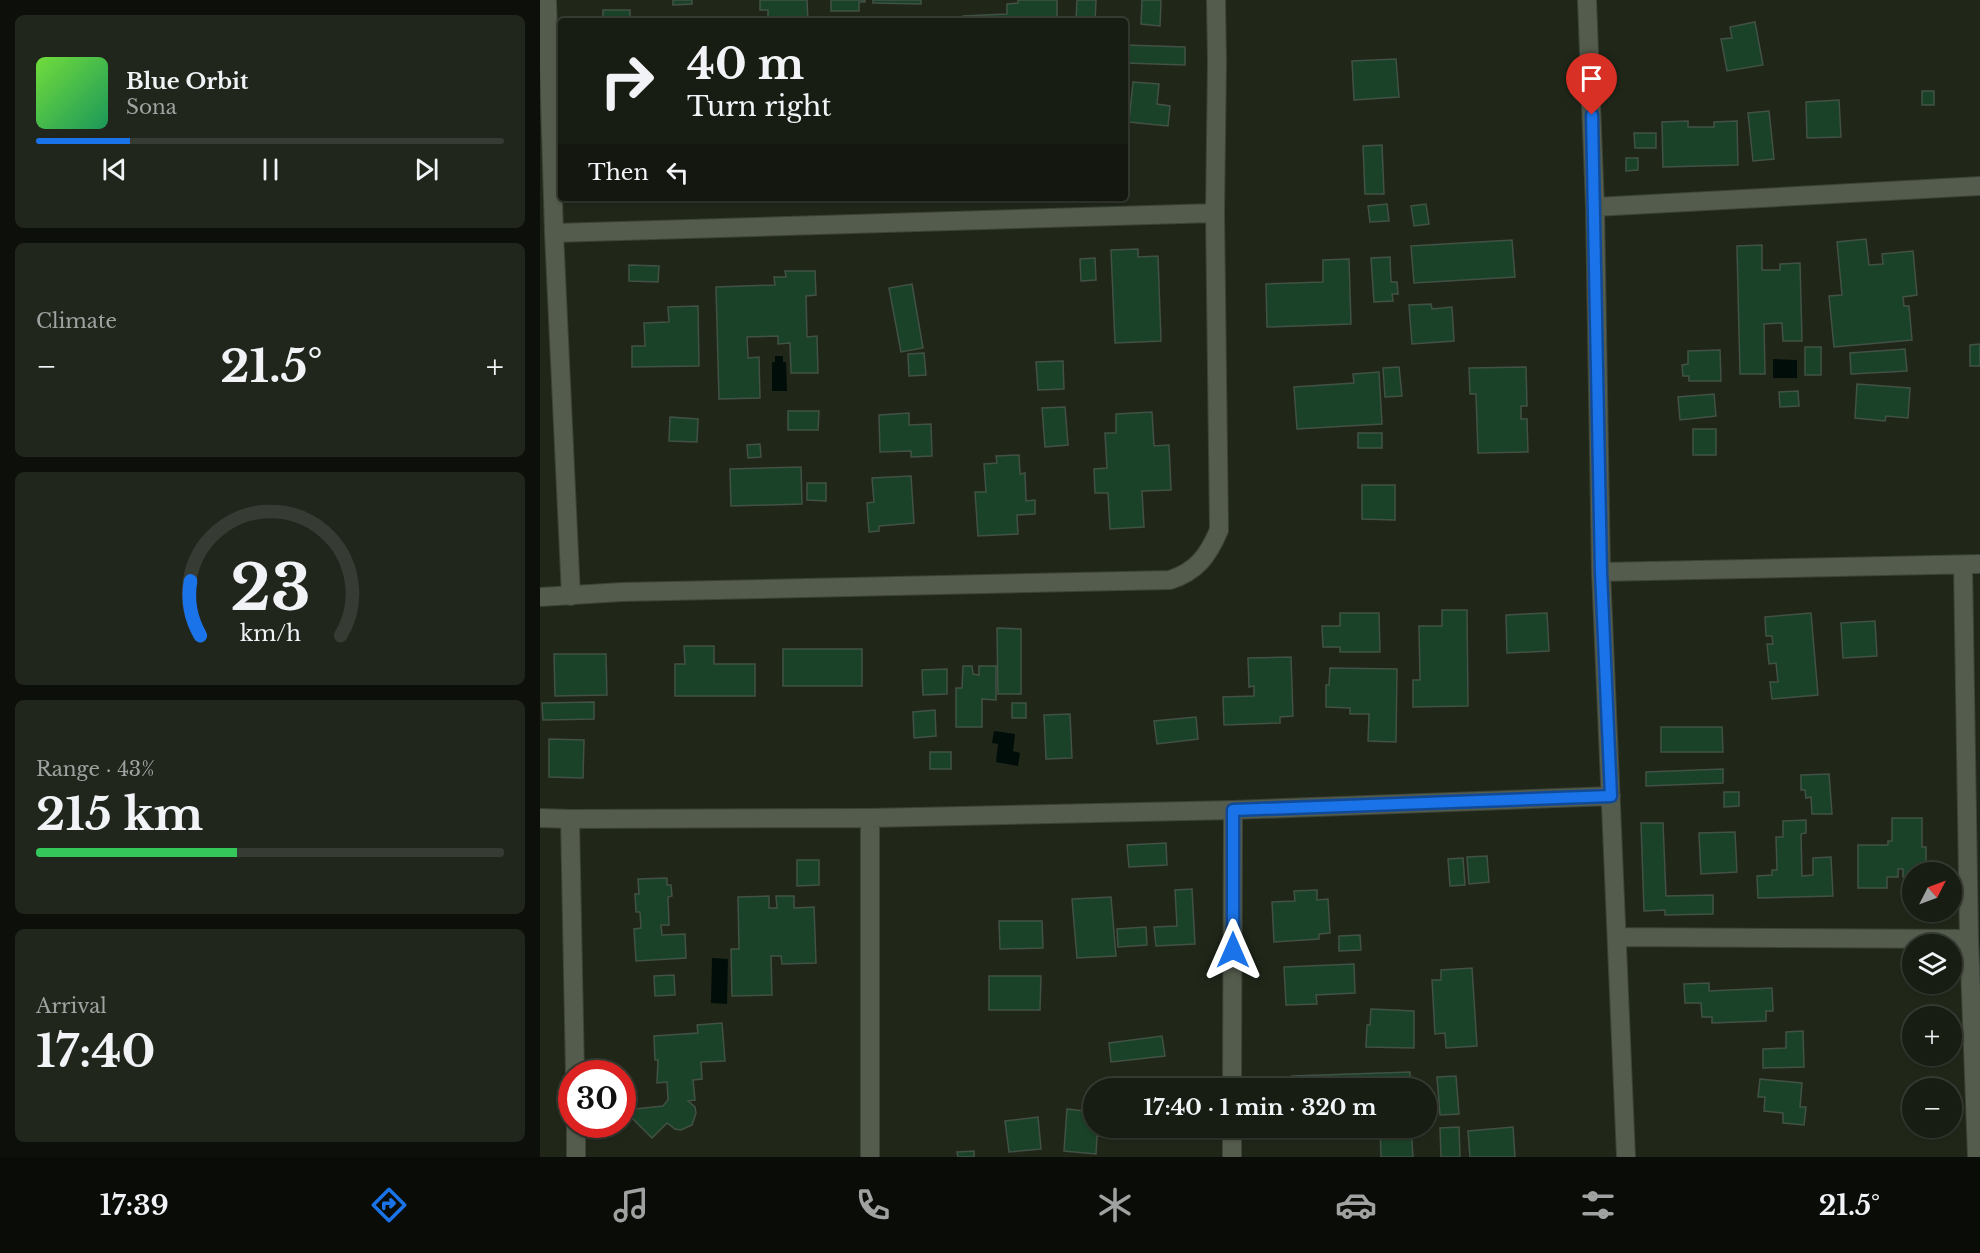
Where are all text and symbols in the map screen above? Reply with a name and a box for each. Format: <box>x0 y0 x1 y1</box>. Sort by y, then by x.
text: 40 m <box>687 38 804 90</box>
icon: right <box>588 42 666 120</box>
pin <box>1566 53 1617 115</box>
icon: arrive <box>1575 62 1608 95</box>
text: Blue Orbit <box>126 68 248 95</box>
text: Turn right <box>687 90 831 123</box>
text: Sona <box>126 95 177 119</box>
icon: previous <box>98 153 131 186</box>
icon: pause <box>254 153 287 186</box>
icon: next <box>410 153 443 186</box>
icon: left <box>661 156 694 189</box>
text: Then <box>588 159 649 186</box>
text: Climate <box>36 309 117 333</box>
text: 21.5° <box>220 338 323 394</box>
text: − <box>36 346 57 387</box>
text: + <box>486 346 504 387</box>
text: 23 <box>230 549 310 627</box>
text: km/h <box>240 620 301 647</box>
text: Range · 43% <box>36 757 155 781</box>
text: 215 km <box>36 786 203 842</box>
north arrow <box>1902 862 1962 922</box>
map controls <box>1902 862 1962 1138</box>
position arrow <box>1201 918 1265 982</box>
button: layers <box>1902 934 1962 994</box>
text: Arrival <box>36 994 107 1018</box>
button: + <box>1902 1006 1962 1066</box>
text: 17:40 <box>36 1023 155 1079</box>
speed limit sign: 30 <box>558 1060 636 1138</box>
button: − <box>1902 1078 1962 1138</box>
text: 17:40 · 1 min · 320 m <box>1143 1094 1377 1121</box>
icon: directions <box>368 1184 410 1226</box>
icon: music <box>610 1184 652 1226</box>
icon: phone <box>852 1184 894 1226</box>
icon: climate <box>1094 1184 1136 1226</box>
icon: car <box>1335 1184 1377 1226</box>
icon: filters <box>1577 1184 1619 1226</box>
text: 17:39 <box>100 1189 169 1222</box>
text: 21.5° <box>1819 1189 1880 1222</box>

